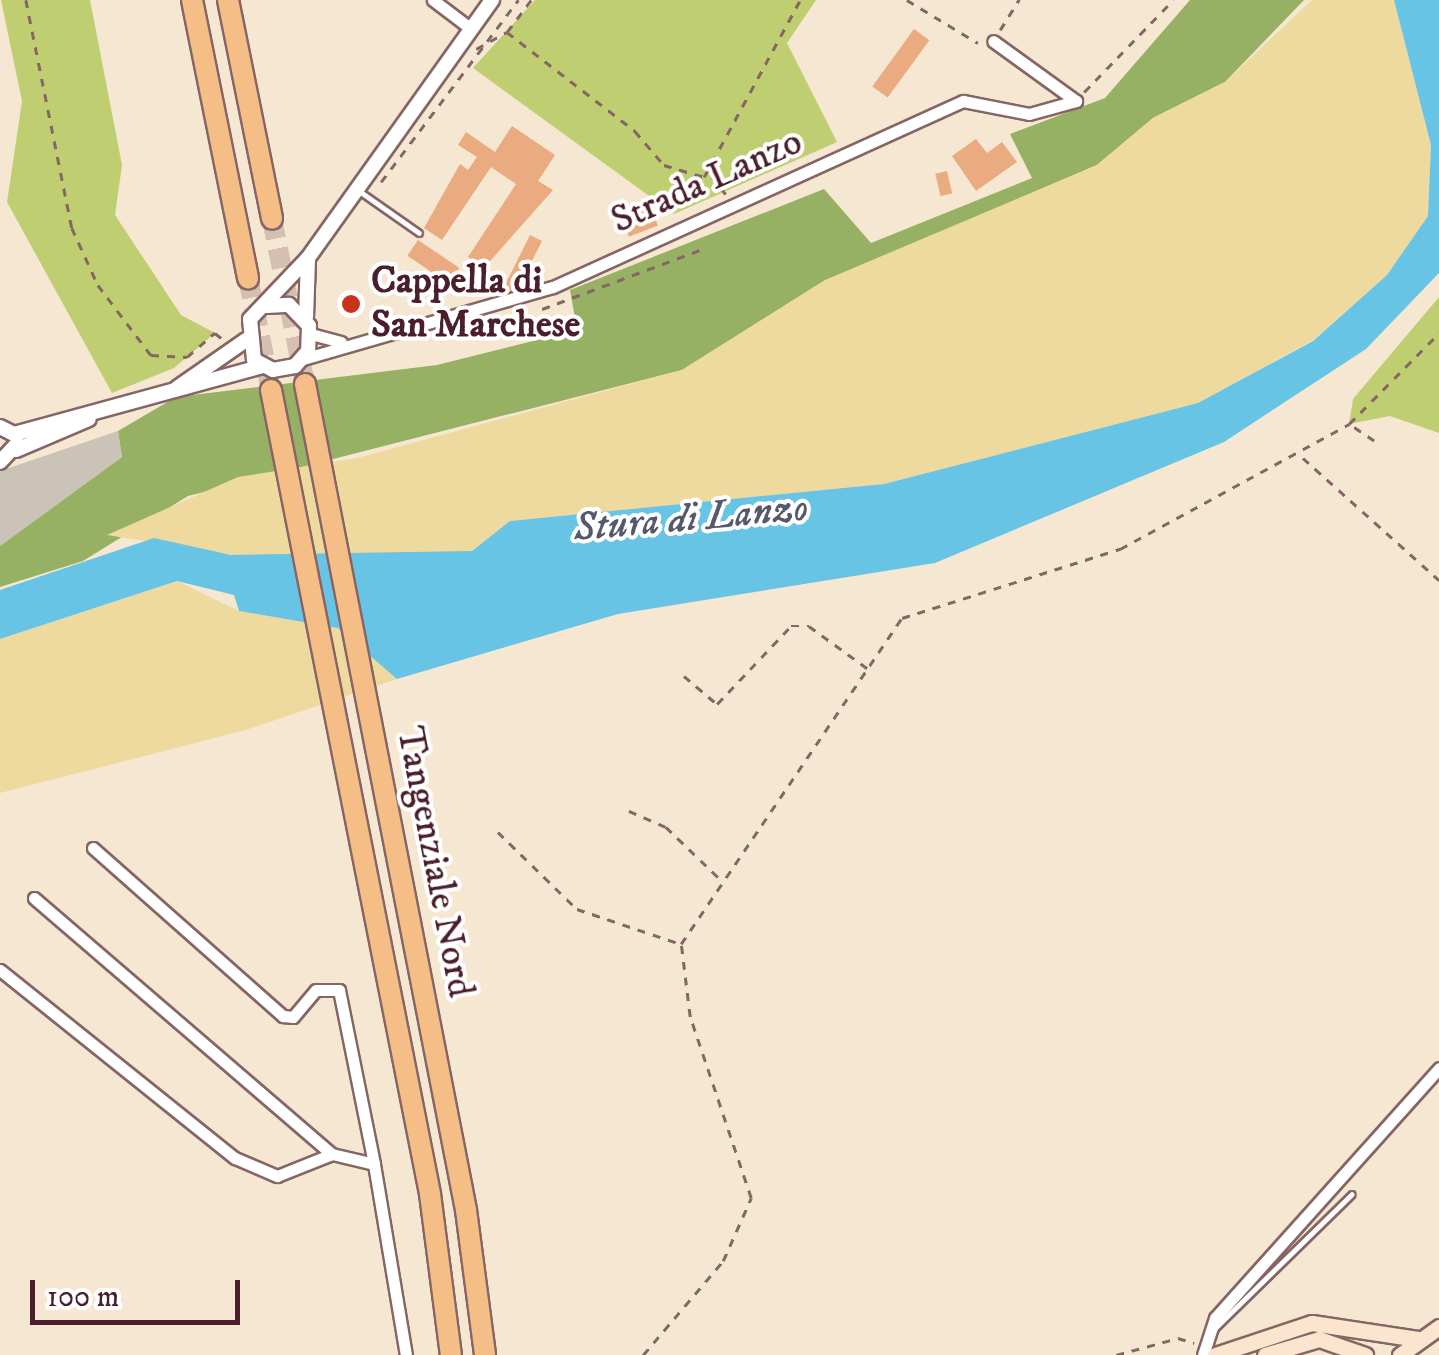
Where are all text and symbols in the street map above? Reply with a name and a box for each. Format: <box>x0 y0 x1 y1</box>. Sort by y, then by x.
street label: Strada Lanzo <box>605 120 809 244</box>
place label: Cappella di San Marchese <box>371 259 580 348</box>
marker: Cappella di San Marchese <box>340 293 362 315</box>
water label: Stura di Lanzo <box>572 485 810 553</box>
street label: Tangenziale Nord <box>385 723 483 1001</box>
scale bar <box>35 1260 245 1322</box>
text: 100 m <box>47 1279 119 1316</box>

